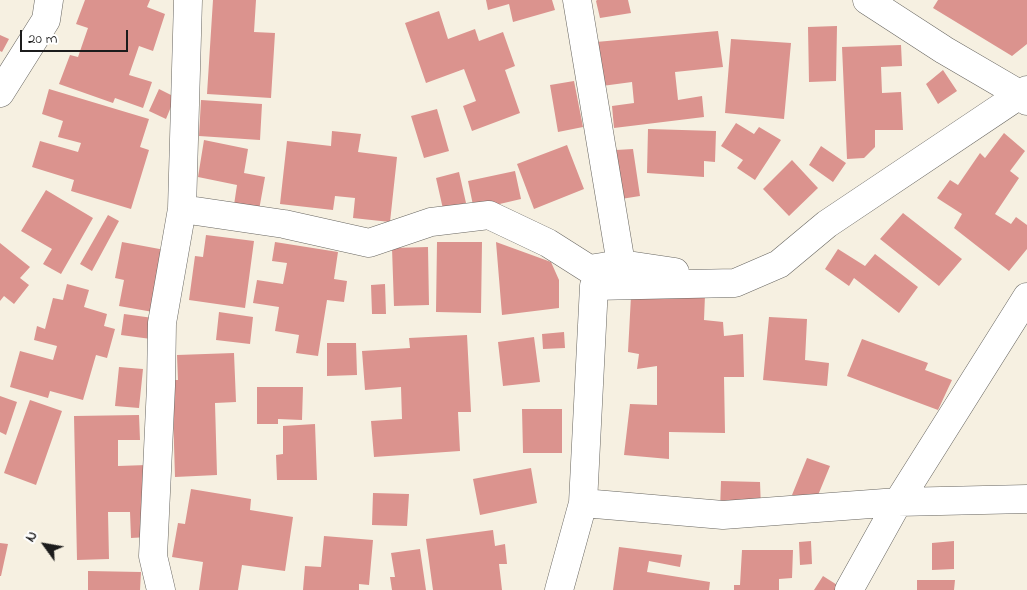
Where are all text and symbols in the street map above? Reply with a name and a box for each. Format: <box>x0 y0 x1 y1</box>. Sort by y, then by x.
scale bar <box>22 20 130 52</box>
text: 20 m <box>28 28 57 50</box>
north arrow <box>20 520 70 570</box>
text: N <box>20 527 43 546</box>

